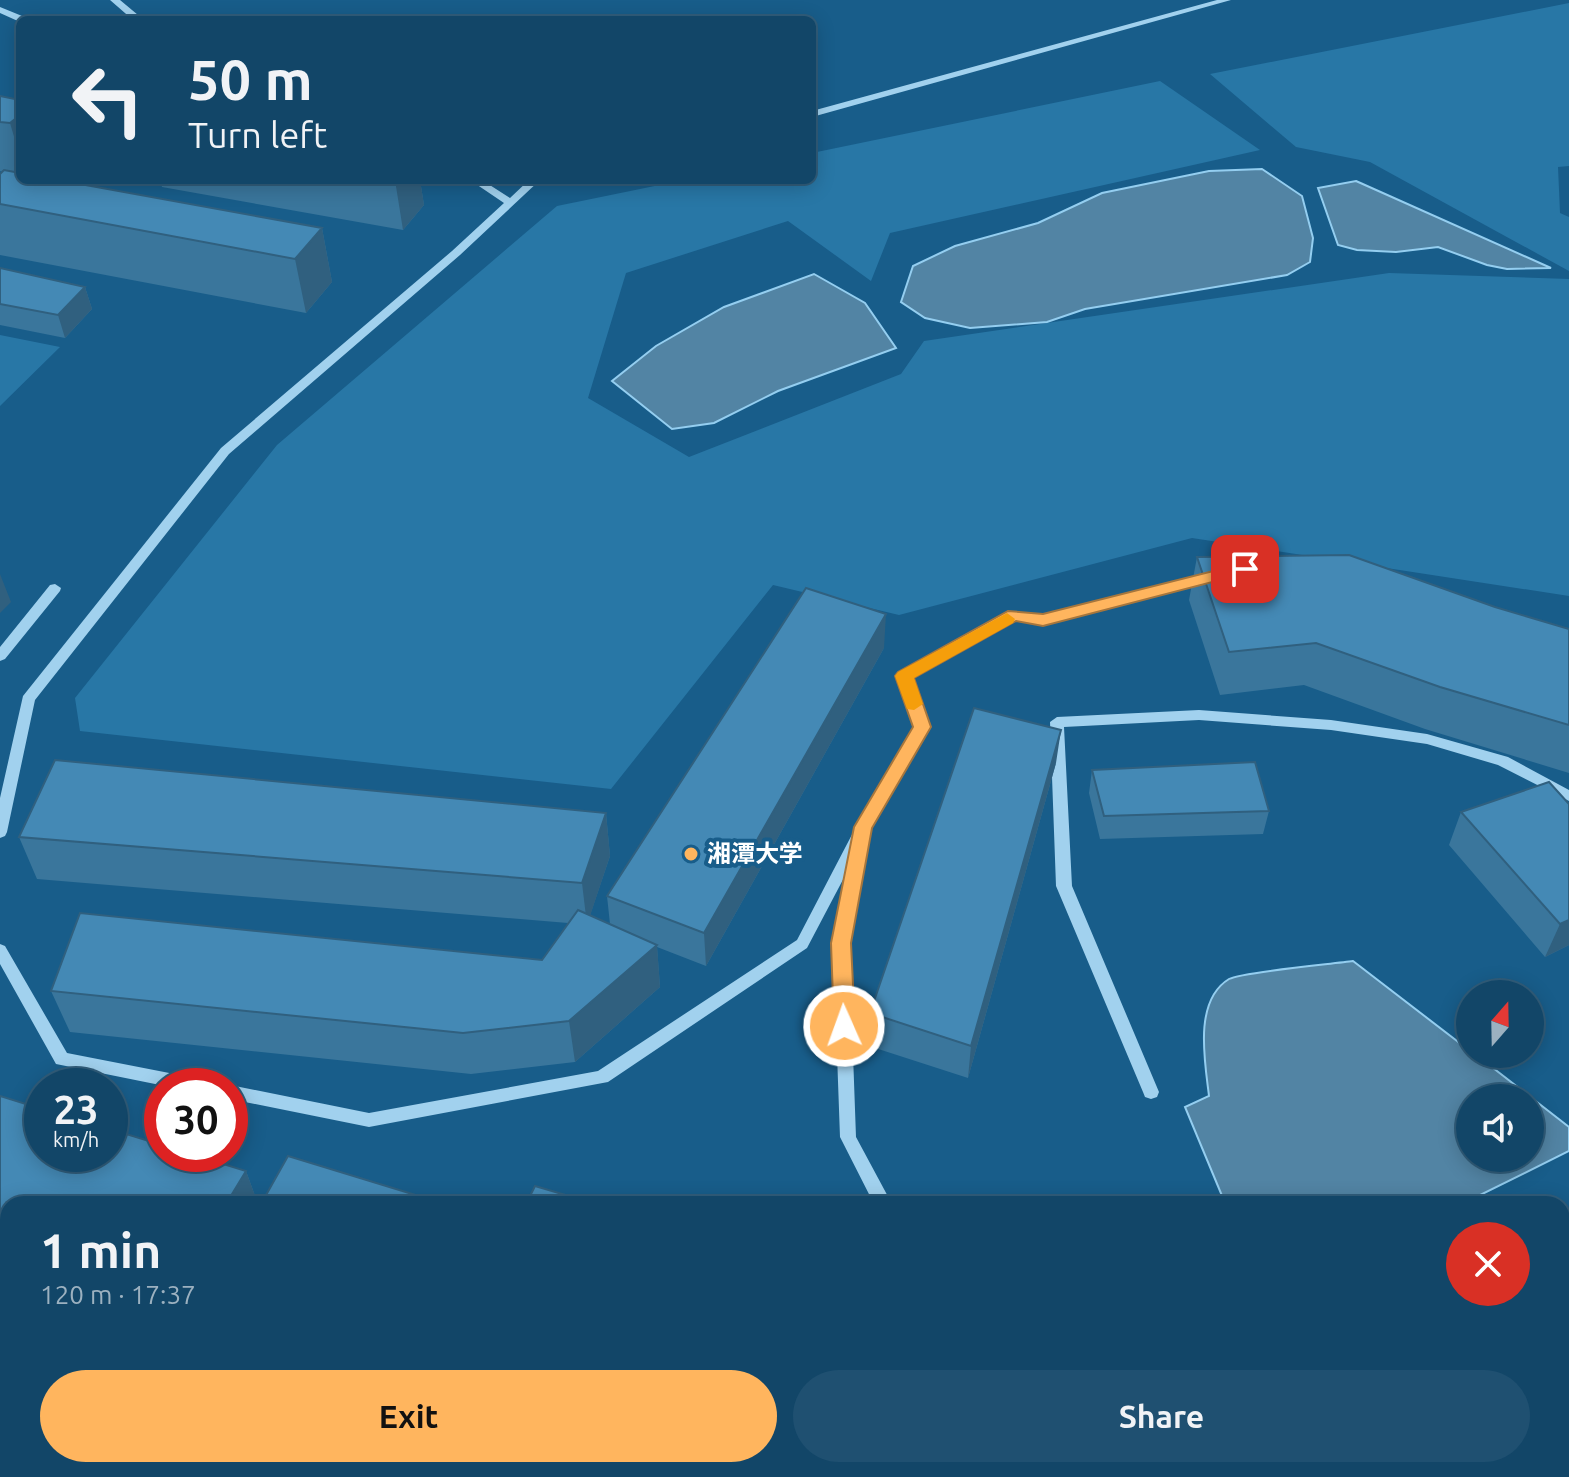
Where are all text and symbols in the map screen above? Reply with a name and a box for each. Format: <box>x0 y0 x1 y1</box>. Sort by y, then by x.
icon: left <box>56 48 160 152</box>
text: 50 m <box>188 48 313 111</box>
text: Turn left <box>188 114 327 155</box>
pin <box>1211 535 1279 603</box>
icon: arrive <box>1223 547 1267 591</box>
place label: 湘潭大学 <box>707 840 803 867</box>
marker: 湘潭大学 <box>682 845 700 863</box>
north arrow <box>1456 980 1544 1068</box>
map controls <box>1456 980 1544 1172</box>
position arrow <box>802 984 886 1068</box>
speed limit sign: 30 <box>144 1068 248 1172</box>
button: sound <box>1456 1084 1544 1172</box>
text: 23 <box>53 1087 99 1132</box>
text: km/h <box>53 1128 99 1151</box>
button: close <box>1446 1222 1530 1306</box>
text: 1 min <box>40 1223 161 1277</box>
text: 120 m · 17:37 <box>40 1280 196 1309</box>
button: Exit <box>40 1370 777 1462</box>
button: Share <box>793 1370 1530 1462</box>

